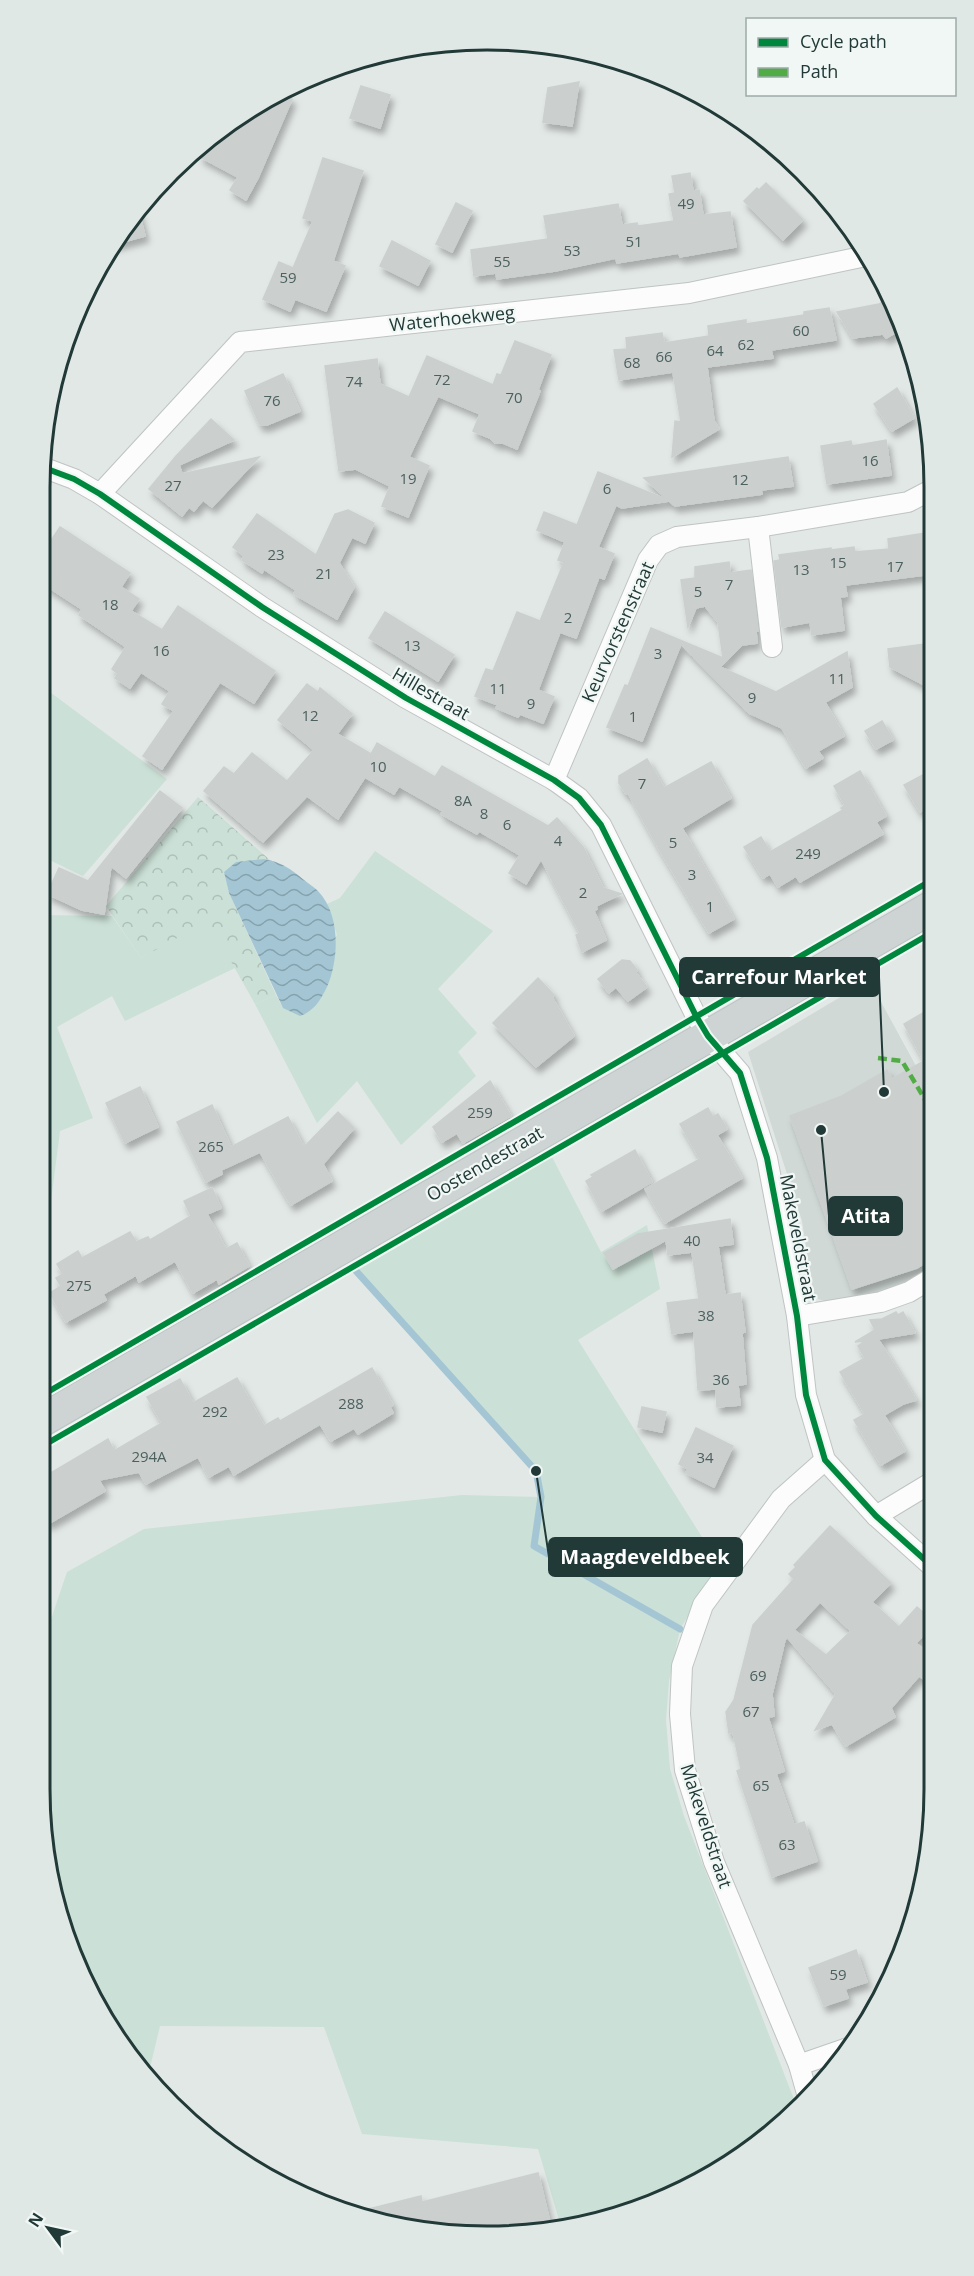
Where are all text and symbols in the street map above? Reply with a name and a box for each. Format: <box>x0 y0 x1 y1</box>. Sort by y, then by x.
legend <box>746 18 956 96</box>
text: Cycle path <box>800 29 887 53</box>
text: Path <box>800 59 838 83</box>
house number: 49 <box>677 193 695 213</box>
house number: 51 <box>625 231 643 251</box>
house number: 53 <box>563 240 581 260</box>
house number: 55 <box>493 251 511 271</box>
house number: 59 <box>279 267 297 287</box>
street label: Waterhoekweg <box>388 299 516 337</box>
house number: 60 <box>792 320 810 340</box>
house number: 62 <box>737 334 755 354</box>
house number: 64 <box>706 340 724 360</box>
house number: 66 <box>655 346 673 366</box>
house number: 68 <box>623 352 641 372</box>
house number: 72 <box>433 369 451 389</box>
house number: 74 <box>345 371 363 391</box>
house number: 70 <box>505 387 523 407</box>
house number: 76 <box>263 390 281 410</box>
house number: 16 <box>861 450 879 470</box>
house number: 19 <box>399 468 417 488</box>
house number: 12 <box>731 469 749 489</box>
house number: 27 <box>164 475 182 495</box>
house number: 6 <box>603 478 611 498</box>
house number: 23 <box>267 544 285 564</box>
house number: 15 <box>829 552 847 572</box>
house number: 17 <box>886 556 904 576</box>
street label: Keurvorstenstraat <box>575 557 659 706</box>
house number: 13 <box>792 559 810 579</box>
house number: 21 <box>315 563 333 583</box>
house number: 7 <box>725 574 733 594</box>
house number: 5 <box>694 581 702 601</box>
house number: 18 <box>101 594 119 614</box>
house number: 2 <box>564 607 572 627</box>
house number: 13 <box>403 635 421 655</box>
house number: 16 <box>152 640 170 660</box>
house number: 3 <box>654 643 662 663</box>
street label: Hillestraat <box>388 661 475 725</box>
house number: 11 <box>828 668 846 688</box>
house number: 11 <box>489 678 507 698</box>
house number: 9 <box>748 687 756 707</box>
house number: 9 <box>527 693 535 713</box>
house number: 12 <box>301 705 319 725</box>
house number: 1 <box>629 706 637 726</box>
house number: 10 <box>369 756 387 776</box>
house number: 7 <box>638 773 646 793</box>
house number: 8A <box>454 790 473 810</box>
house number: 8 <box>480 803 488 823</box>
house number: 6 <box>503 814 511 834</box>
house number: 4 <box>554 830 563 850</box>
house number: 5 <box>669 832 677 852</box>
house number: 249 <box>795 843 821 863</box>
house number: 3 <box>688 864 696 884</box>
house number: 2 <box>579 882 587 902</box>
house number: 1 <box>706 896 714 916</box>
callout: Carrefour Market <box>680 958 879 996</box>
text: Carrefour Market <box>691 963 867 990</box>
house number: 259 <box>467 1102 493 1122</box>
street label: Oostendestraat <box>422 1120 547 1206</box>
house number: 265 <box>198 1136 224 1156</box>
street label: Makeveldstraat <box>775 1172 823 1304</box>
callout: Atita <box>829 1197 902 1235</box>
text: Atita <box>841 1202 891 1229</box>
house number: 40 <box>683 1230 701 1250</box>
house number: 275 <box>66 1275 92 1295</box>
house number: 38 <box>697 1305 715 1325</box>
house number: 36 <box>712 1369 730 1389</box>
house number: 288 <box>338 1393 364 1413</box>
house number: 292 <box>202 1401 228 1421</box>
house number: 294A <box>131 1446 167 1466</box>
house number: 34 <box>696 1447 714 1467</box>
callout: Maagdeveldbeek <box>549 1538 742 1576</box>
text: Maagdeveldbeek <box>560 1543 730 1570</box>
house number: 69 <box>749 1665 767 1685</box>
house number: 67 <box>742 1701 760 1721</box>
street label: Makeveldstraat <box>676 1761 738 1891</box>
house number: 65 <box>752 1775 770 1795</box>
house number: 63 <box>778 1834 796 1854</box>
house number: 59 <box>829 1964 847 1984</box>
north arrow <box>18 2198 78 2258</box>
text: N <box>23 2208 48 2231</box>

